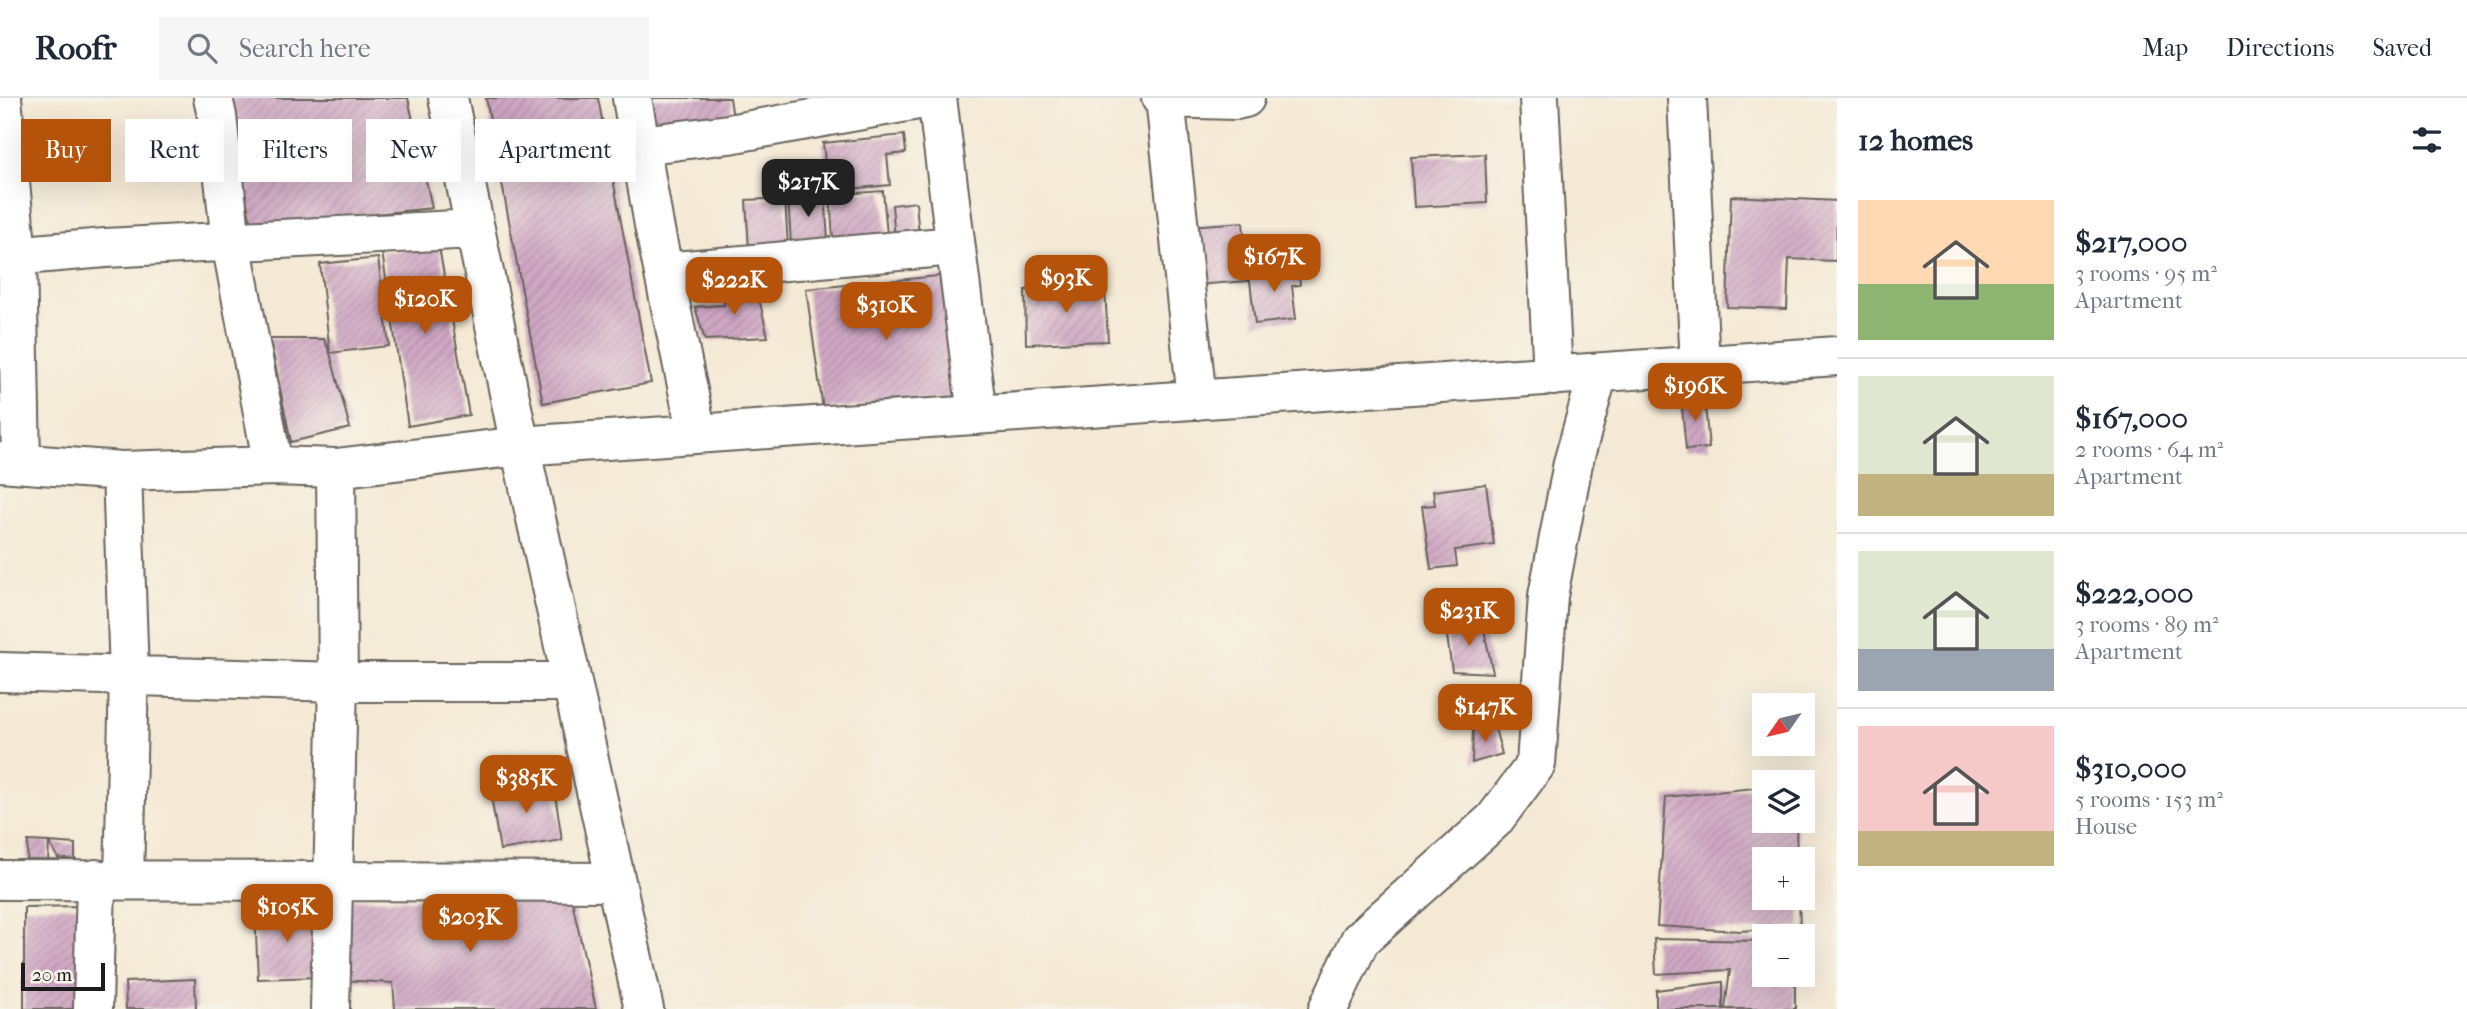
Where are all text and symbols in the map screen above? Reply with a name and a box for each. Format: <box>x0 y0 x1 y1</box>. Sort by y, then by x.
search box <box>159 17 649 80</box>
text: Roofr <box>35 29 117 68</box>
icon: search <box>183 29 221 67</box>
text: Search here <box>239 33 371 64</box>
text: Map <box>2142 34 2188 62</box>
text: Directions <box>2226 34 2334 62</box>
text: Saved <box>2372 34 2432 62</box>
chip: Buy <box>21 119 111 182</box>
chip: Rent <box>125 119 224 182</box>
chip: Filters <box>238 119 352 182</box>
chip: New <box>366 119 461 182</box>
chip: Apartment <box>475 119 636 182</box>
icon: filters <box>2408 121 2446 159</box>
text: 12 homes <box>1858 123 1973 158</box>
pin: $217K <box>759 159 857 219</box>
text: $217K <box>778 168 838 195</box>
text: $217,000 <box>2075 225 2187 260</box>
icon: home <box>1914 228 1998 312</box>
pin: $167K <box>1225 234 1323 294</box>
text: $167K <box>1244 243 1304 270</box>
pin: $93K <box>1025 256 1107 315</box>
pin: $222K <box>685 258 783 317</box>
text: 3 rooms · 95 m² <box>2075 260 2217 287</box>
text: $93K <box>1041 264 1091 291</box>
text: $222K <box>702 266 766 293</box>
pin: $120K <box>376 276 474 336</box>
pin: $310K <box>837 282 935 342</box>
text: $120K <box>394 285 456 312</box>
text: Apartment <box>2075 287 2183 314</box>
text: $310K <box>856 291 916 318</box>
pin: $196K <box>1646 364 1744 423</box>
text: $196K <box>1664 372 1726 399</box>
text: $167,000 <box>2075 401 2188 436</box>
icon: home <box>1914 404 1998 488</box>
text: 2 rooms · 64 m² <box>2075 436 2223 463</box>
text: Apartment <box>2075 463 2183 490</box>
text: $222,000 <box>2075 576 2194 611</box>
icon: home <box>1914 579 1998 663</box>
pin: $231K <box>1420 588 1518 648</box>
text: $231K <box>1440 597 1498 624</box>
text: 3 rooms · 89 m² <box>2075 611 2219 638</box>
text: Apartment <box>2075 638 2183 665</box>
pin: $147K <box>1436 684 1534 744</box>
text: $147K <box>1454 693 1516 720</box>
north arrow <box>1752 693 1815 756</box>
map controls <box>1752 693 1815 987</box>
text: $310,000 <box>2075 751 2187 786</box>
icon: home <box>1914 754 1998 838</box>
pin: $385K <box>477 756 575 815</box>
text: $385K <box>496 764 556 791</box>
button: layers <box>1752 770 1815 833</box>
text: 5 rooms · 153 m² <box>2075 786 2223 813</box>
text: House <box>2075 813 2137 840</box>
button: + <box>1752 847 1815 910</box>
pin: $105K <box>238 884 336 944</box>
text: $105K <box>257 893 317 920</box>
pin: $203K <box>421 894 519 954</box>
text: $203K <box>438 903 502 930</box>
button: − <box>1752 924 1815 987</box>
scale bar <box>21 960 105 992</box>
text: 20 m <box>32 964 72 986</box>

